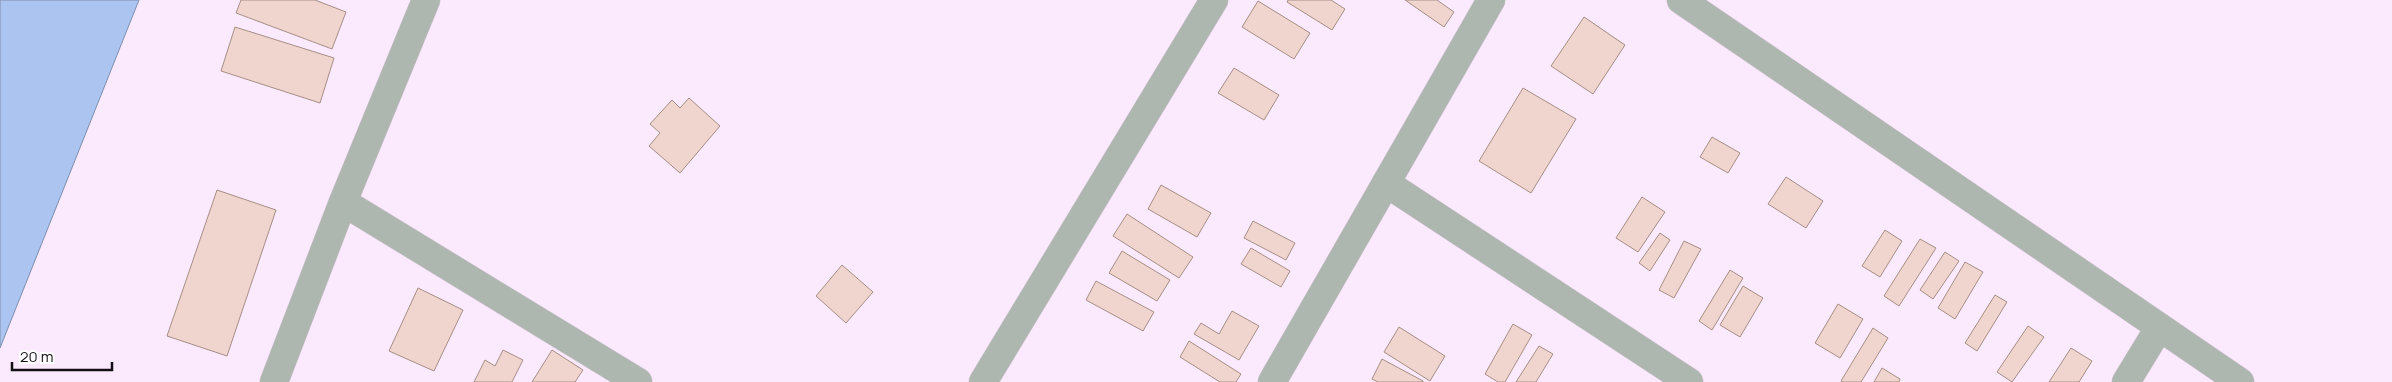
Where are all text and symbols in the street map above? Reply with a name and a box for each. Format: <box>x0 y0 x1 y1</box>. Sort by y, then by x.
scale bar <box>12 340 112 372</box>
text: 20 m <box>20 346 53 367</box>

